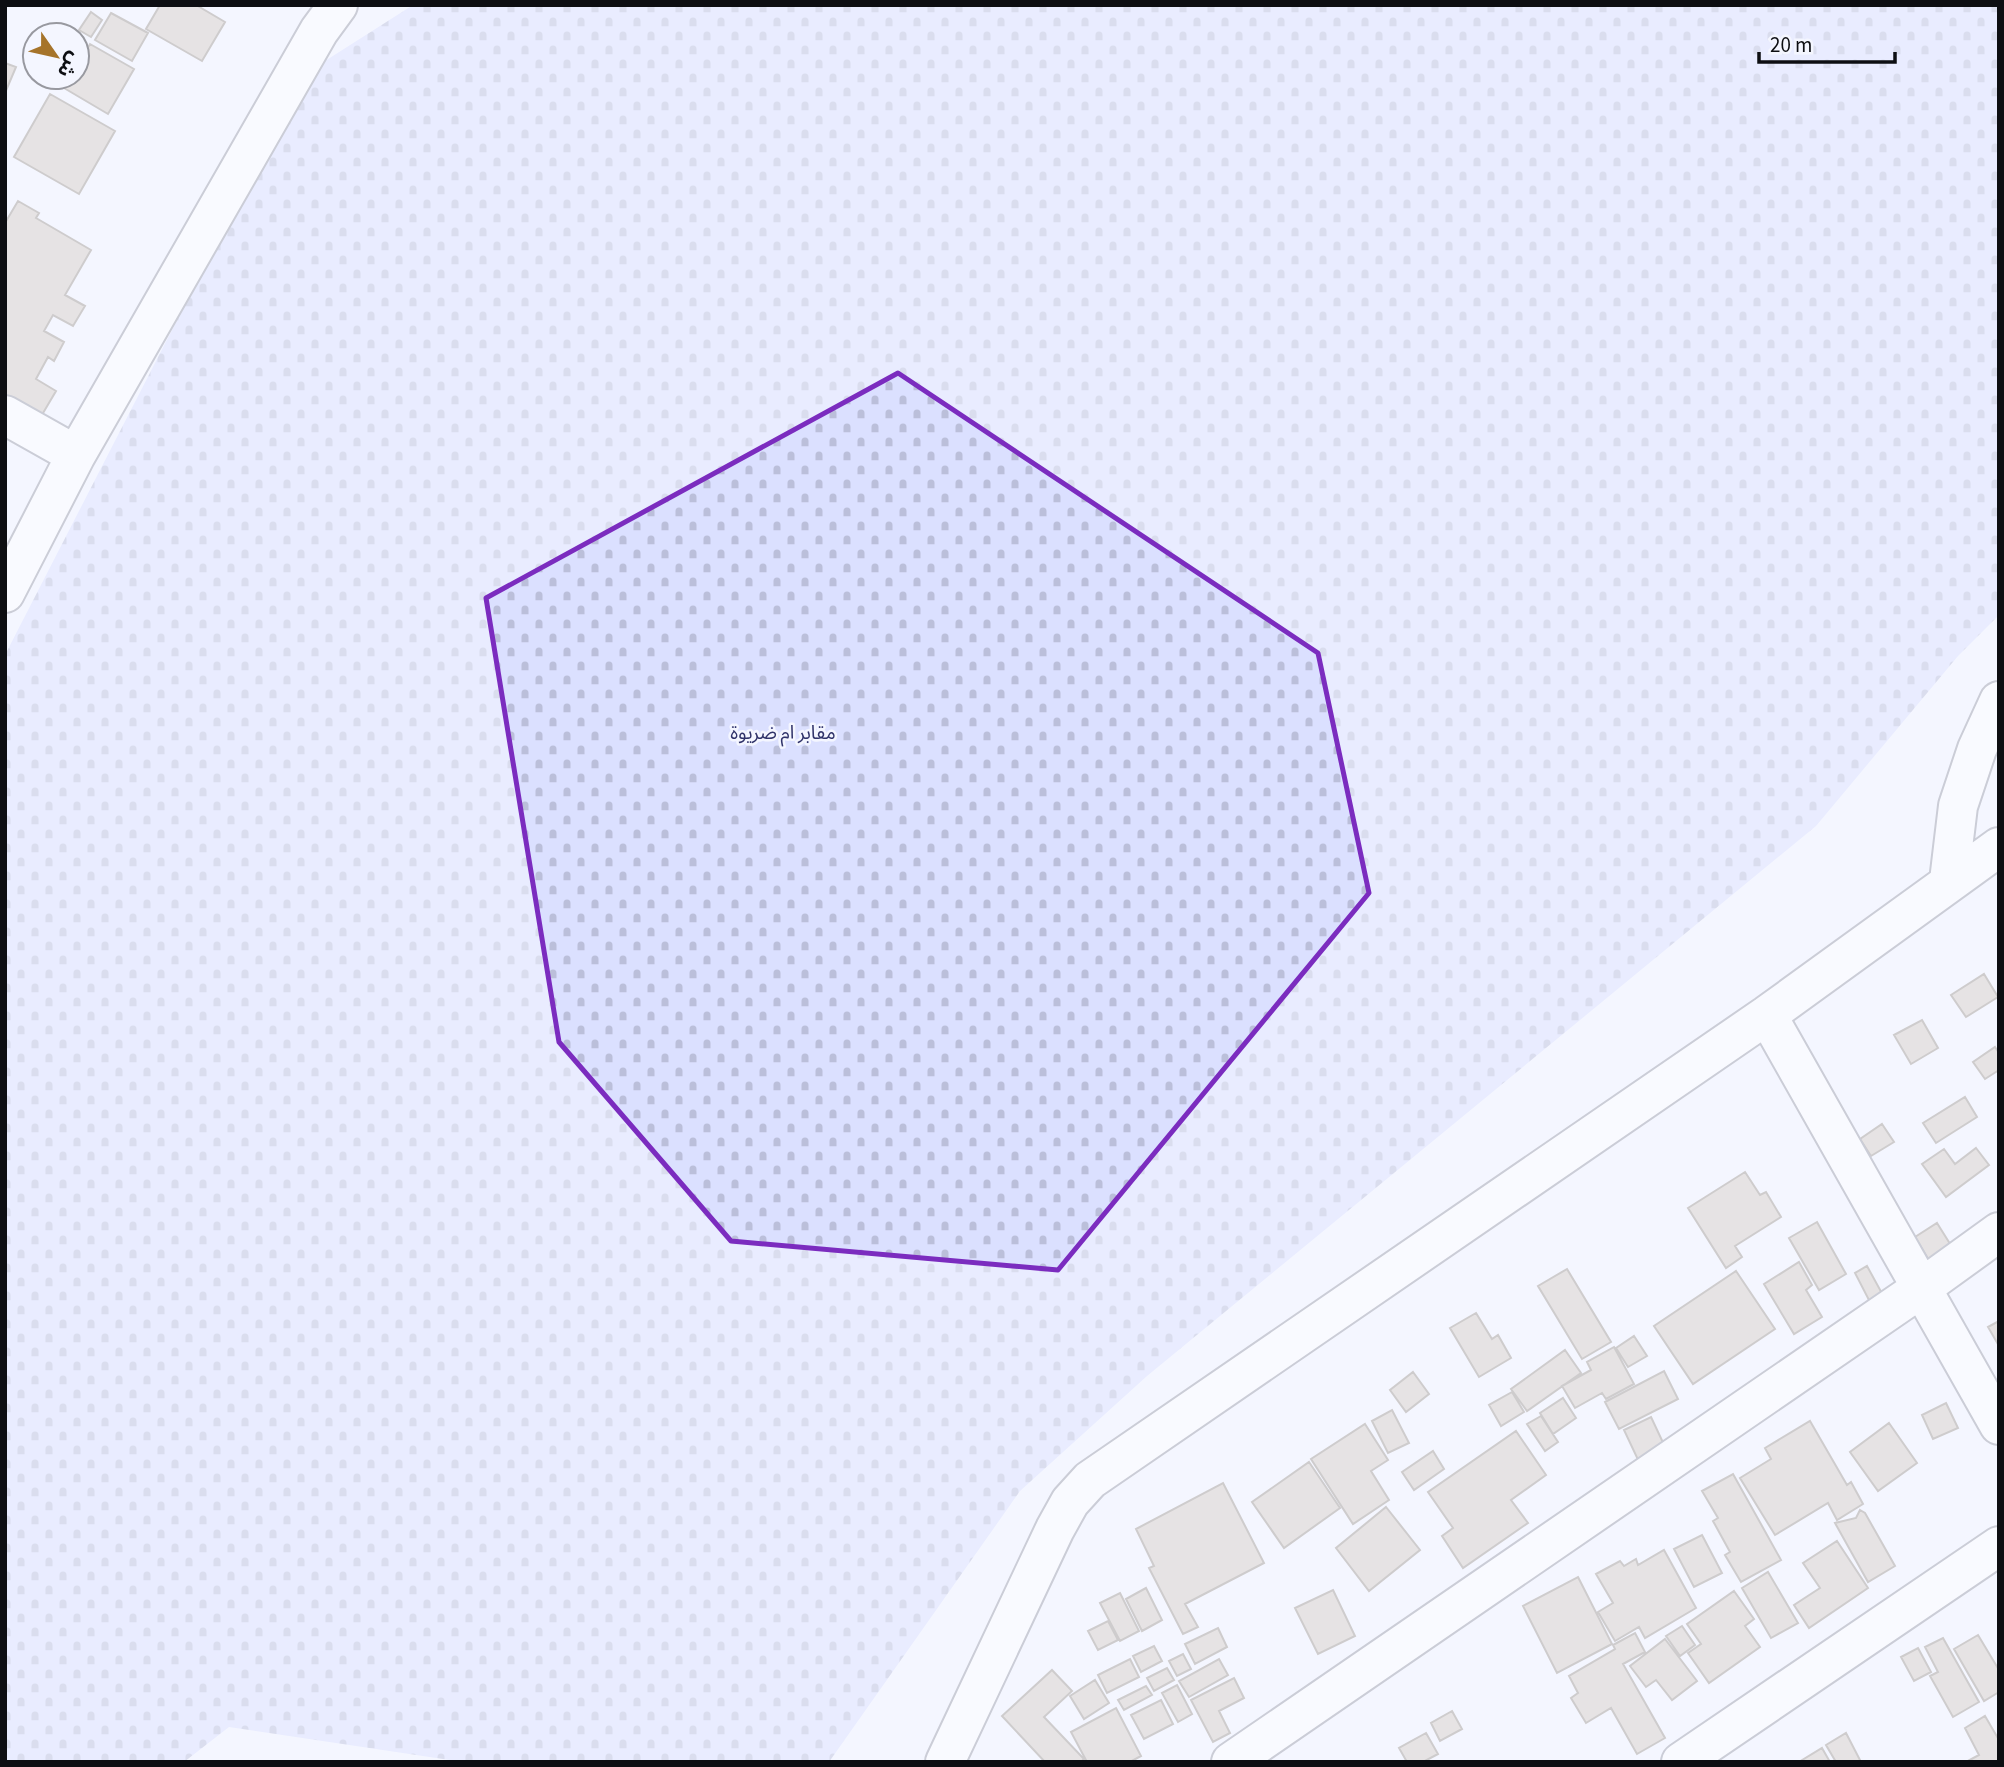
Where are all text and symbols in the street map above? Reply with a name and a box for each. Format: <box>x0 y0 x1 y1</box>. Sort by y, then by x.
north arrow <box>21 21 91 91</box>
scale bar <box>1759 21 1896 65</box>
text: 20 m <box>1770 30 1812 60</box>
text: ش <box>50 46 87 83</box>
park label: مقابر ام ضريوة <box>730 720 836 747</box>

